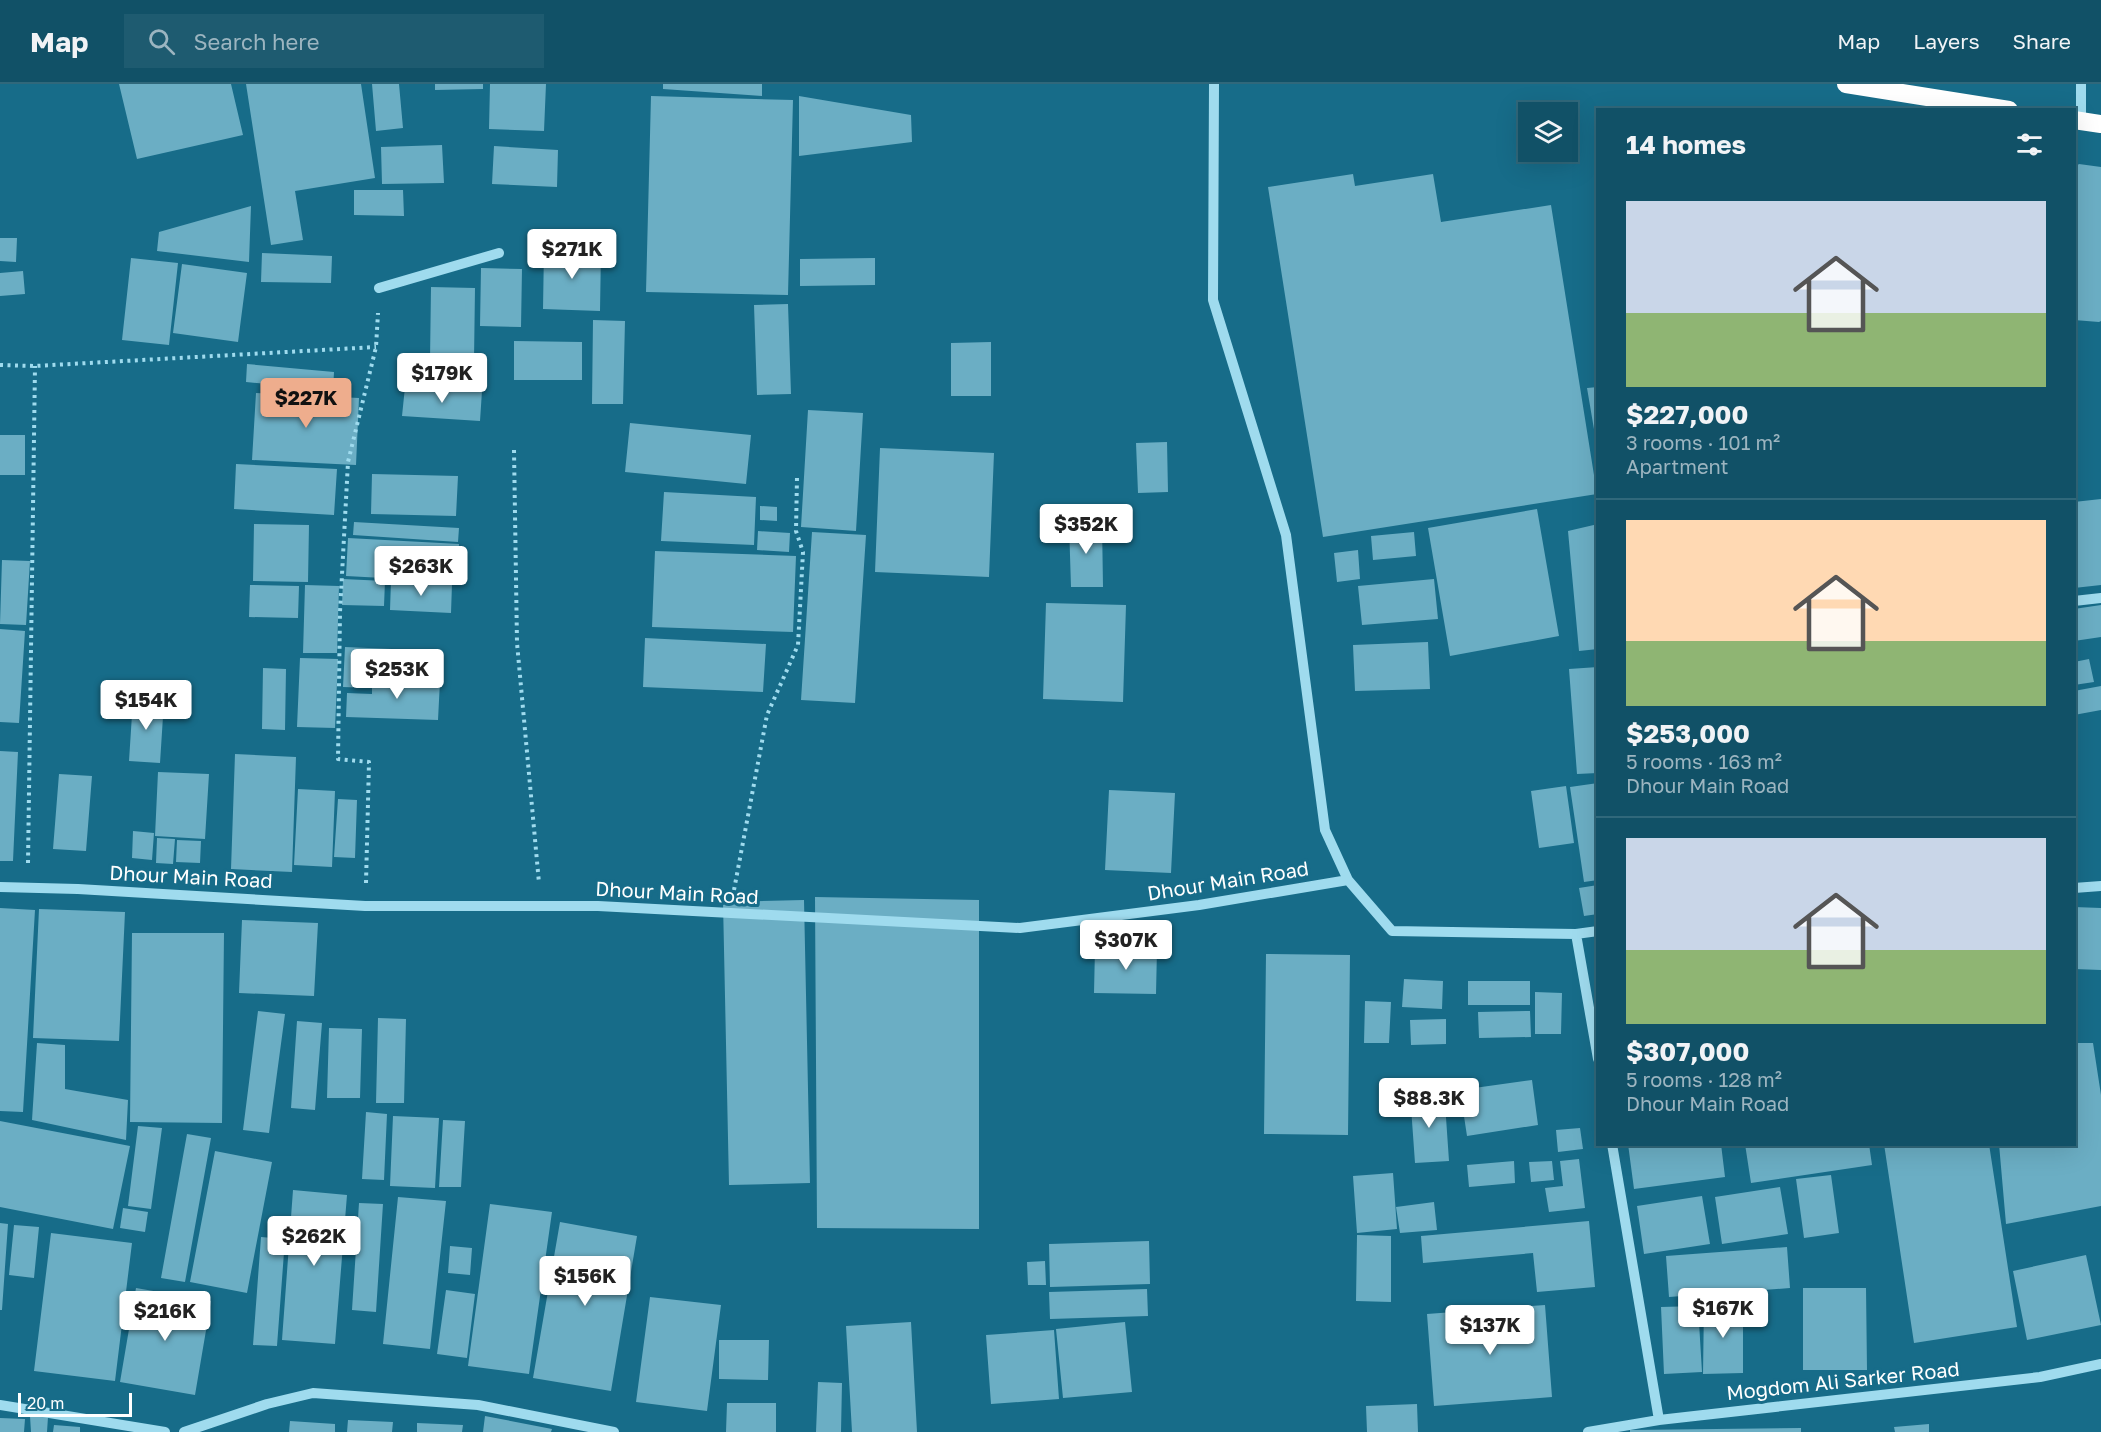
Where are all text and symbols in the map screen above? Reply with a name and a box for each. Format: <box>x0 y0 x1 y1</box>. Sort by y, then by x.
search box <box>124 14 544 68</box>
text: Map <box>30 25 88 58</box>
icon: search <box>145 25 178 58</box>
text: Search here <box>193 28 319 55</box>
text: Map <box>1837 28 1880 54</box>
text: Layers <box>1913 28 1980 54</box>
text: Share <box>2013 28 2071 54</box>
map controls <box>1518 102 1578 162</box>
button: layers <box>1518 102 1578 162</box>
icon: filters <box>2013 128 2046 161</box>
text: 14 homes <box>1626 129 1746 160</box>
pin: $271K <box>530 229 614 280</box>
text: $271K <box>541 236 603 260</box>
icon: home <box>1782 240 1890 348</box>
pin: $179K <box>400 353 484 404</box>
text: $179K <box>411 360 473 384</box>
pin: $227K <box>264 378 348 429</box>
text: $227K <box>274 385 338 409</box>
text: $227,000 <box>1626 399 1748 430</box>
text: 3 rooms · 101 m² <box>1626 430 1780 454</box>
text: Apartment <box>1626 454 1729 478</box>
pin: $352K <box>1044 504 1128 555</box>
text: $352K <box>1054 511 1118 535</box>
pin: $263K <box>379 546 463 597</box>
text: $263K <box>389 553 454 577</box>
icon: home <box>1782 559 1890 667</box>
pin: $253K <box>355 649 439 700</box>
text: $253K <box>365 656 429 680</box>
pin: $154K <box>104 680 188 731</box>
text: $154K <box>115 687 177 711</box>
text: $253,000 <box>1626 718 1750 749</box>
text: 5 rooms · 163 m² <box>1626 749 1782 773</box>
text: Dhour Main Road <box>1626 773 1789 797</box>
street label: Dhour Main Road <box>1145 855 1310 905</box>
street label: Dhour Main Road <box>109 860 273 892</box>
street label: Dhour Main Road <box>595 876 759 908</box>
icon: home <box>1782 877 1890 985</box>
pin: $307K <box>1084 920 1168 971</box>
text: $307K <box>1094 927 1158 951</box>
text: $307,000 <box>1626 1036 1749 1067</box>
text: 5 rooms · 128 m² <box>1626 1067 1782 1091</box>
pin: $88.3K <box>1380 1078 1478 1129</box>
text: $88.3K <box>1393 1085 1465 1109</box>
text: Dhour Main Road <box>1626 1091 1789 1115</box>
pin: $262K <box>272 1216 356 1267</box>
text: $262K <box>282 1223 347 1247</box>
pin: $156K <box>543 1256 627 1307</box>
text: $156K <box>553 1263 617 1287</box>
pin: $167K <box>1681 1288 1765 1339</box>
pin: $216K <box>123 1291 207 1342</box>
text: $167K <box>1692 1295 1754 1319</box>
text: $216K <box>133 1298 197 1322</box>
pin: $137K <box>1448 1305 1532 1356</box>
text: $137K <box>1459 1312 1521 1336</box>
street label: Mogdom Ali Sarker Road <box>1725 1356 1961 1404</box>
scale bar <box>18 1390 132 1418</box>
text: 20 m <box>27 1393 64 1413</box>

